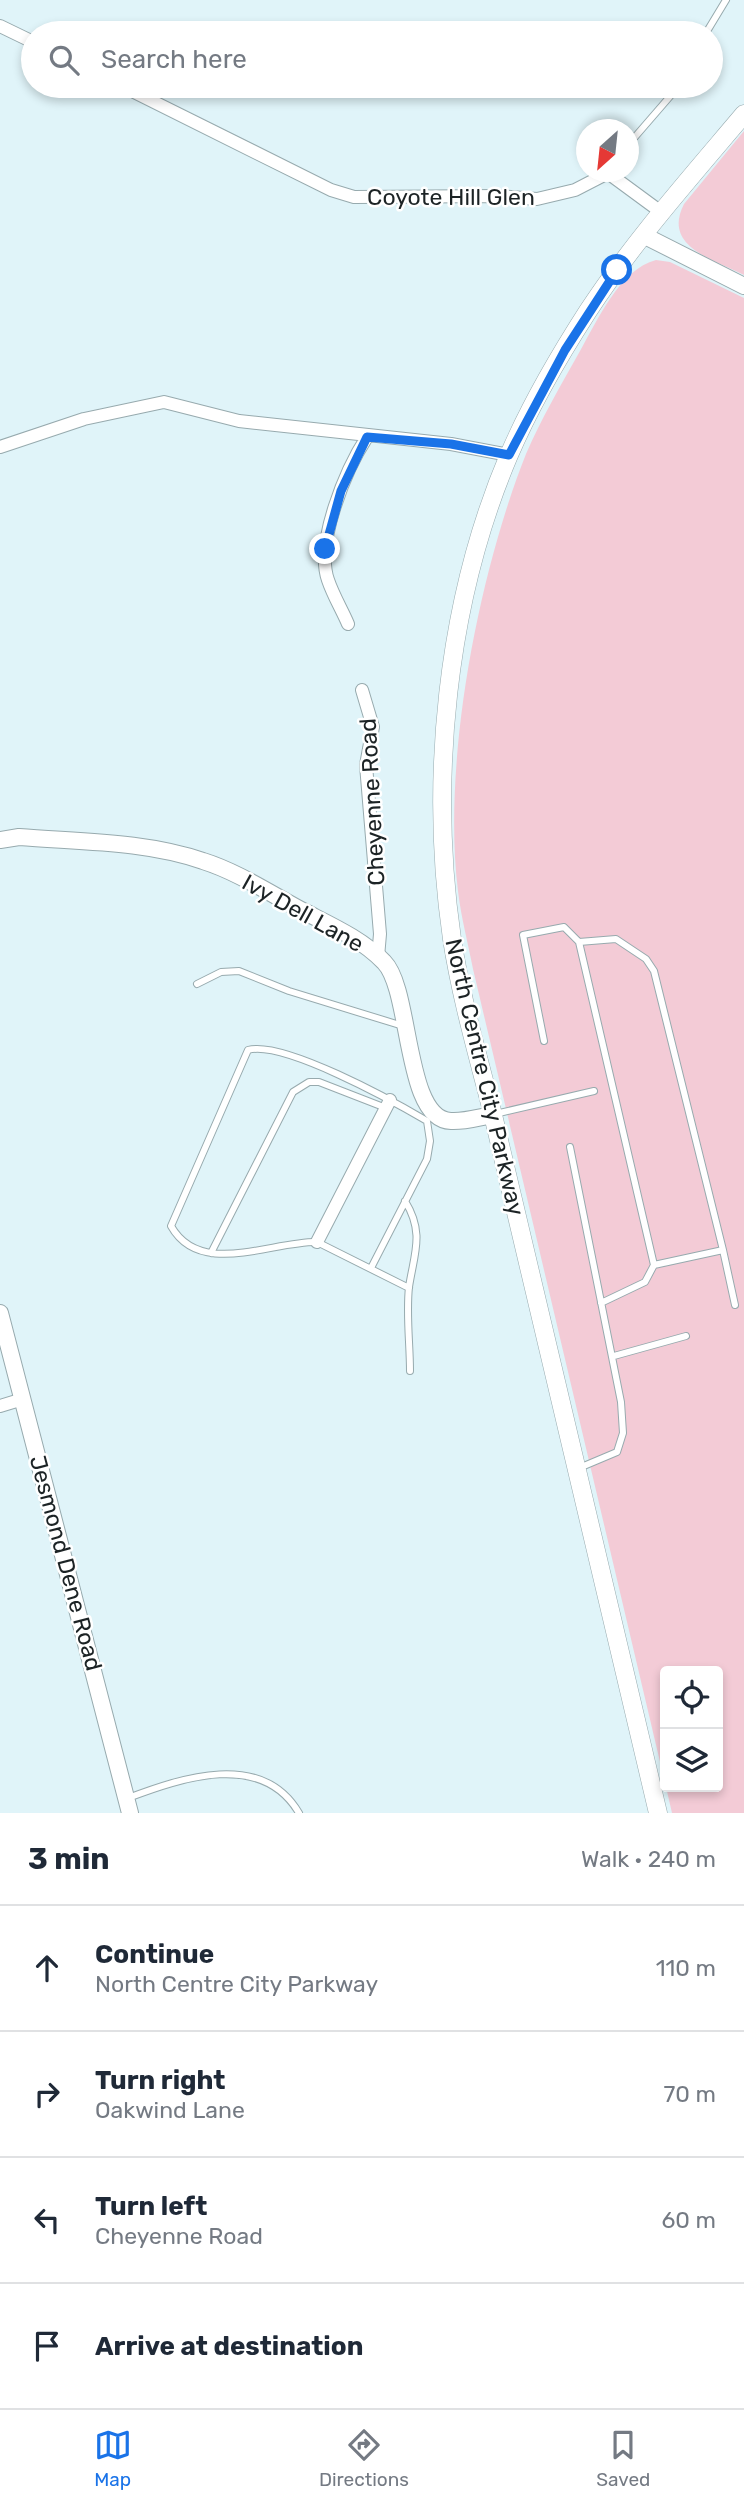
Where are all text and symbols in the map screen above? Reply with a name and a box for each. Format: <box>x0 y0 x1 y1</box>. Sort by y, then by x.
search box <box>21 21 723 98</box>
icon: search <box>45 41 83 79</box>
text: Search here <box>101 44 247 75</box>
north arrow <box>576 119 639 182</box>
street label: Coyote Hill Glen <box>367 183 535 211</box>
route start <box>601 254 632 285</box>
route end <box>309 533 340 564</box>
street label: Cheyenne Road <box>354 717 390 887</box>
street label: Ivy Dell Lane <box>237 868 369 958</box>
street label: North Centre City Parkway <box>440 936 531 1218</box>
street label: Jesmond Dene Road <box>24 1452 108 1674</box>
map controls <box>660 1666 723 1792</box>
button: locate <box>660 1666 723 1729</box>
button: layers <box>660 1729 723 1792</box>
text: 3 min <box>28 1841 110 1877</box>
text: Walk · 240 m <box>581 1845 716 1873</box>
text: Continue <box>95 1939 214 1970</box>
icon: ahead <box>28 1949 66 1987</box>
text: 110 m <box>656 1954 716 1982</box>
text: North Centre City Parkway <box>95 1970 378 1998</box>
text: Turn right <box>95 2065 225 2096</box>
icon: right <box>28 2075 66 2113</box>
text: 70 m <box>664 2080 716 2108</box>
text: Oakwind Lane <box>95 2096 245 2124</box>
text: Turn left <box>95 2191 207 2222</box>
icon: left <box>28 2201 66 2239</box>
text: 60 m <box>661 2206 716 2234</box>
text: Cheyenne Road <box>95 2222 263 2250</box>
icon: arrive <box>28 2327 66 2365</box>
text: Arrive at destination <box>95 2331 363 2362</box>
tab: Map <box>94 2426 132 2491</box>
tab: Directions <box>319 2426 409 2491</box>
tab: Saved <box>596 2426 650 2491</box>

